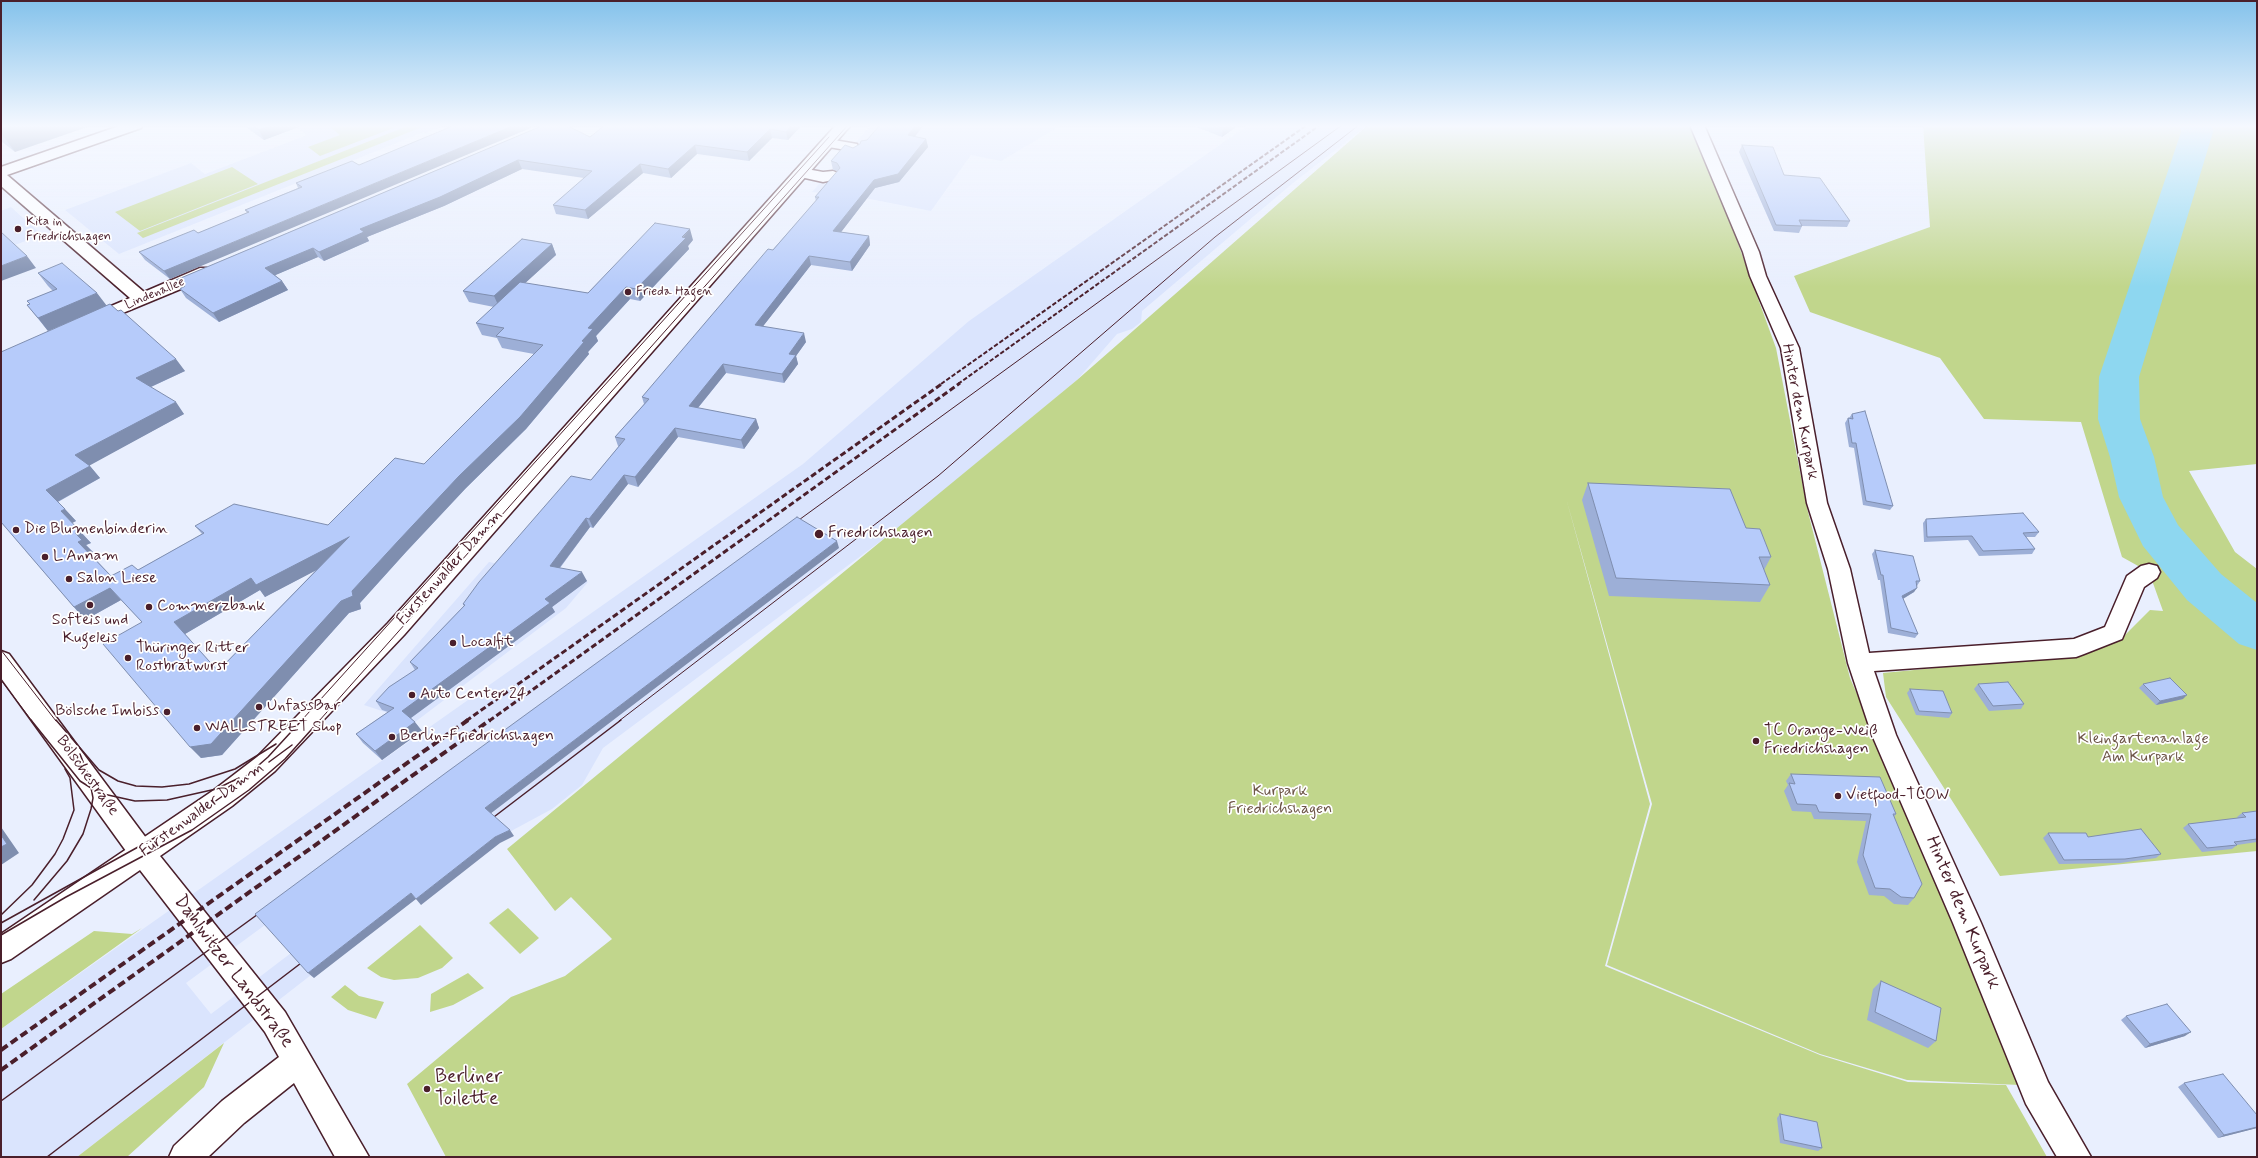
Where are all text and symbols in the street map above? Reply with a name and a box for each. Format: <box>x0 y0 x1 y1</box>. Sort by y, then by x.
place label: Kita in Friedrichshagen <box>26 214 111 245</box>
marker: Kita in Friedrichshagen <box>13 224 23 234</box>
street label: Lindenallee <box>123 274 187 314</box>
place label: Frieda Hagen <box>636 284 712 300</box>
marker: Frieda Hagen <box>623 287 633 297</box>
street label: Hinter dem Kurpark <box>1776 342 1822 482</box>
street label: Fürstenwalder Damm <box>393 506 507 630</box>
place label: Die Blumenbinderin <box>24 520 168 540</box>
place label: Friedrichshagen <box>828 524 933 544</box>
marker: Die Blumenbinderin <box>11 525 21 535</box>
marker: Friedrichshagen <box>813 528 825 540</box>
place label: L'Annam <box>53 547 119 567</box>
marker: L'Annam <box>40 552 50 562</box>
place label: Salon Liese <box>77 569 157 589</box>
marker: Salon Liese <box>64 574 74 584</box>
place label: Commerzbank <box>157 597 265 617</box>
marker: Softeis und Kugeleis <box>85 600 95 610</box>
marker: Commerzbank <box>144 602 154 612</box>
place label: Softeis und Kugeleis <box>52 611 128 649</box>
place label: Localfit <box>461 633 513 653</box>
marker: Localfit <box>448 638 458 648</box>
place label: Thüringer Ritter Rostbratwurst <box>136 639 249 677</box>
marker: Thüringer Ritter Rostbratwurst <box>123 653 133 663</box>
place label: Auto Center 24 <box>420 685 527 705</box>
marker: Auto Center 24 <box>407 690 417 700</box>
place label: UnfassBar <box>267 697 341 717</box>
place label: Bölsche Imbiss <box>55 702 159 722</box>
marker: UnfassBar <box>254 702 264 712</box>
marker: Bölsche Imbiss <box>162 707 172 717</box>
place label: WALLSTREET Shop <box>205 718 342 738</box>
place label: TC Orange-Weiß Friedrichshagen <box>1764 722 1878 760</box>
marker: WALLSTREET Shop <box>192 723 202 733</box>
place label: Berlin-Friedrichshagen <box>400 727 554 747</box>
park label: Kleingartenanlage Am Kurpark <box>2077 730 2209 768</box>
street label: Bölschestraße <box>52 732 122 820</box>
marker: Berlin-Friedrichshagen <box>387 732 397 742</box>
marker: TC Orange-Weiß Friedrichshagen <box>1751 736 1761 746</box>
street label: Fürstenwalder Damm <box>136 759 268 861</box>
park label: Kurpark Friedrichshagen <box>1228 782 1332 820</box>
place label: Vietfood-TCOW <box>1846 786 1949 806</box>
marker: Vietfood-TCOW <box>1833 791 1843 801</box>
street label: Hinter dem Kurpark <box>1919 833 2005 993</box>
street label: Dahlwitzer Landstraße <box>168 891 298 1053</box>
place label: Berliner Toilette <box>435 1067 502 1111</box>
marker: Berliner Toilette <box>422 1084 432 1094</box>

